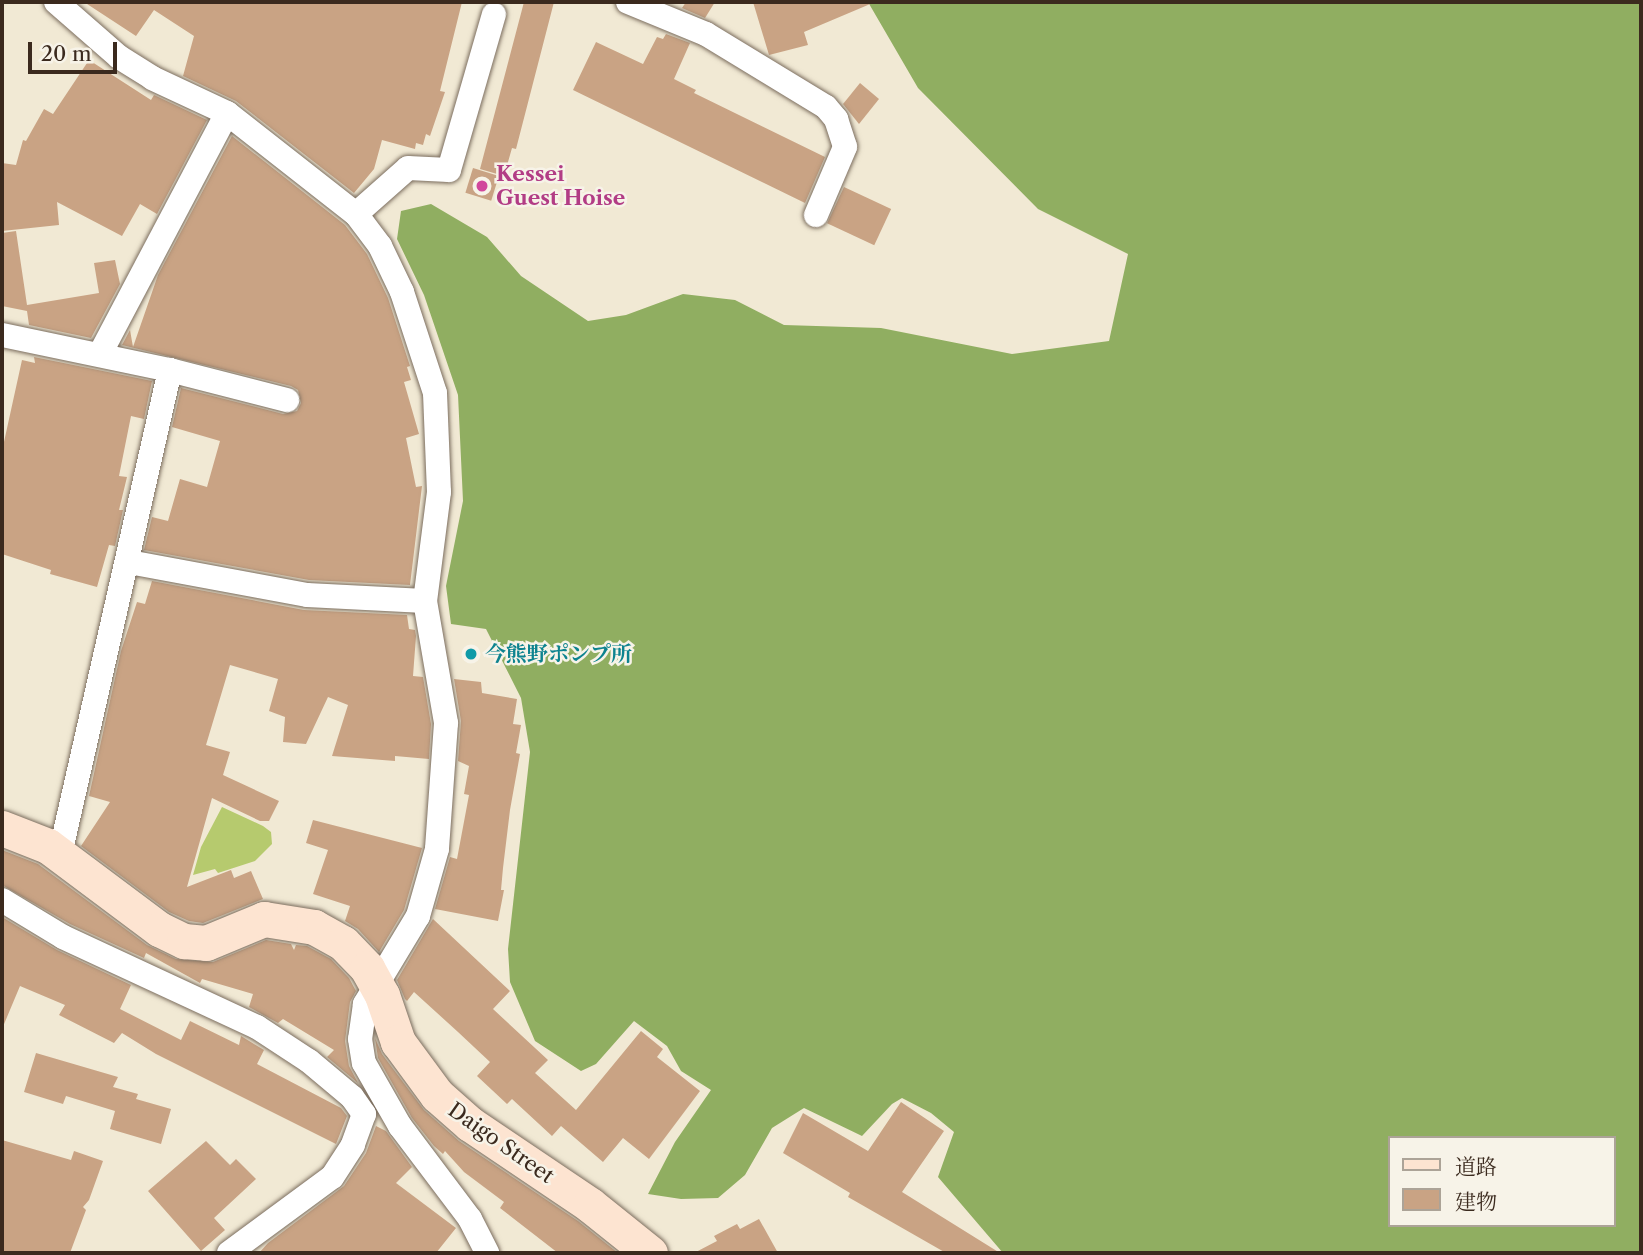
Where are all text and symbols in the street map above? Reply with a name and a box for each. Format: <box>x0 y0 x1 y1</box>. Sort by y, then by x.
scale bar <box>32 28 121 72</box>
text: 20 m <box>41 41 92 66</box>
place label: Kessei Guest Hoise <box>496 161 625 211</box>
marker: Kessei Guest Hoise <box>474 178 490 194</box>
place label: 今熊野ポンプ所 <box>485 641 632 667</box>
marker: 今熊野ポンプ所 <box>463 646 479 662</box>
street label: Daigo Street <box>443 1097 559 1189</box>
legend <box>1388 1136 1615 1227</box>
text: 道路 <box>1455 1154 1497 1179</box>
text: 建物 <box>1455 1189 1497 1214</box>

